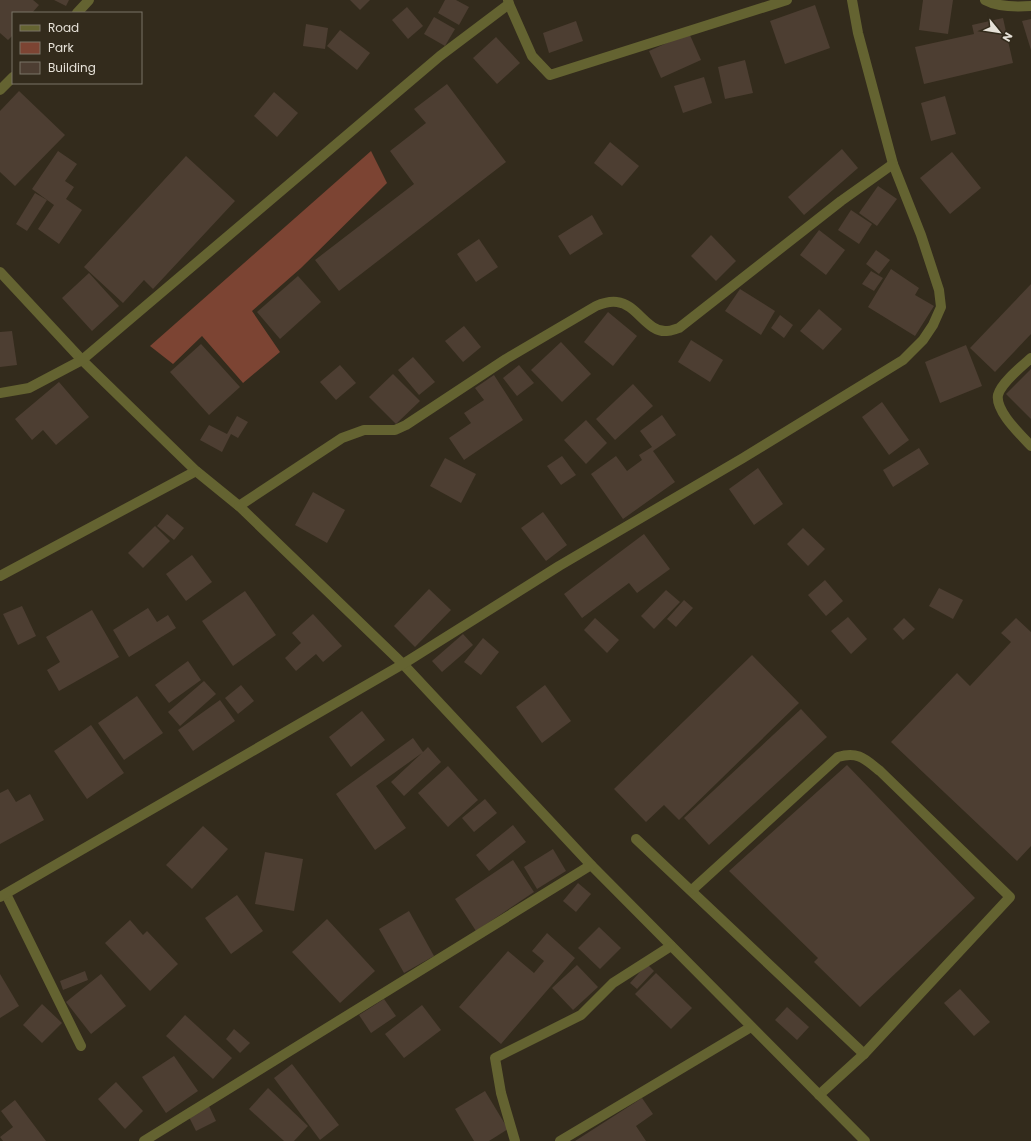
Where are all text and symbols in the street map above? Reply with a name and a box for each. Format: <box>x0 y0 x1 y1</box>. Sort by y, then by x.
legend <box>12 12 142 84</box>
north arrow <box>979 12 1019 52</box>
text: Road <box>48 19 79 36</box>
text: N <box>999 29 1017 45</box>
text: Park <box>48 39 75 56</box>
text: Building <box>48 59 96 76</box>

